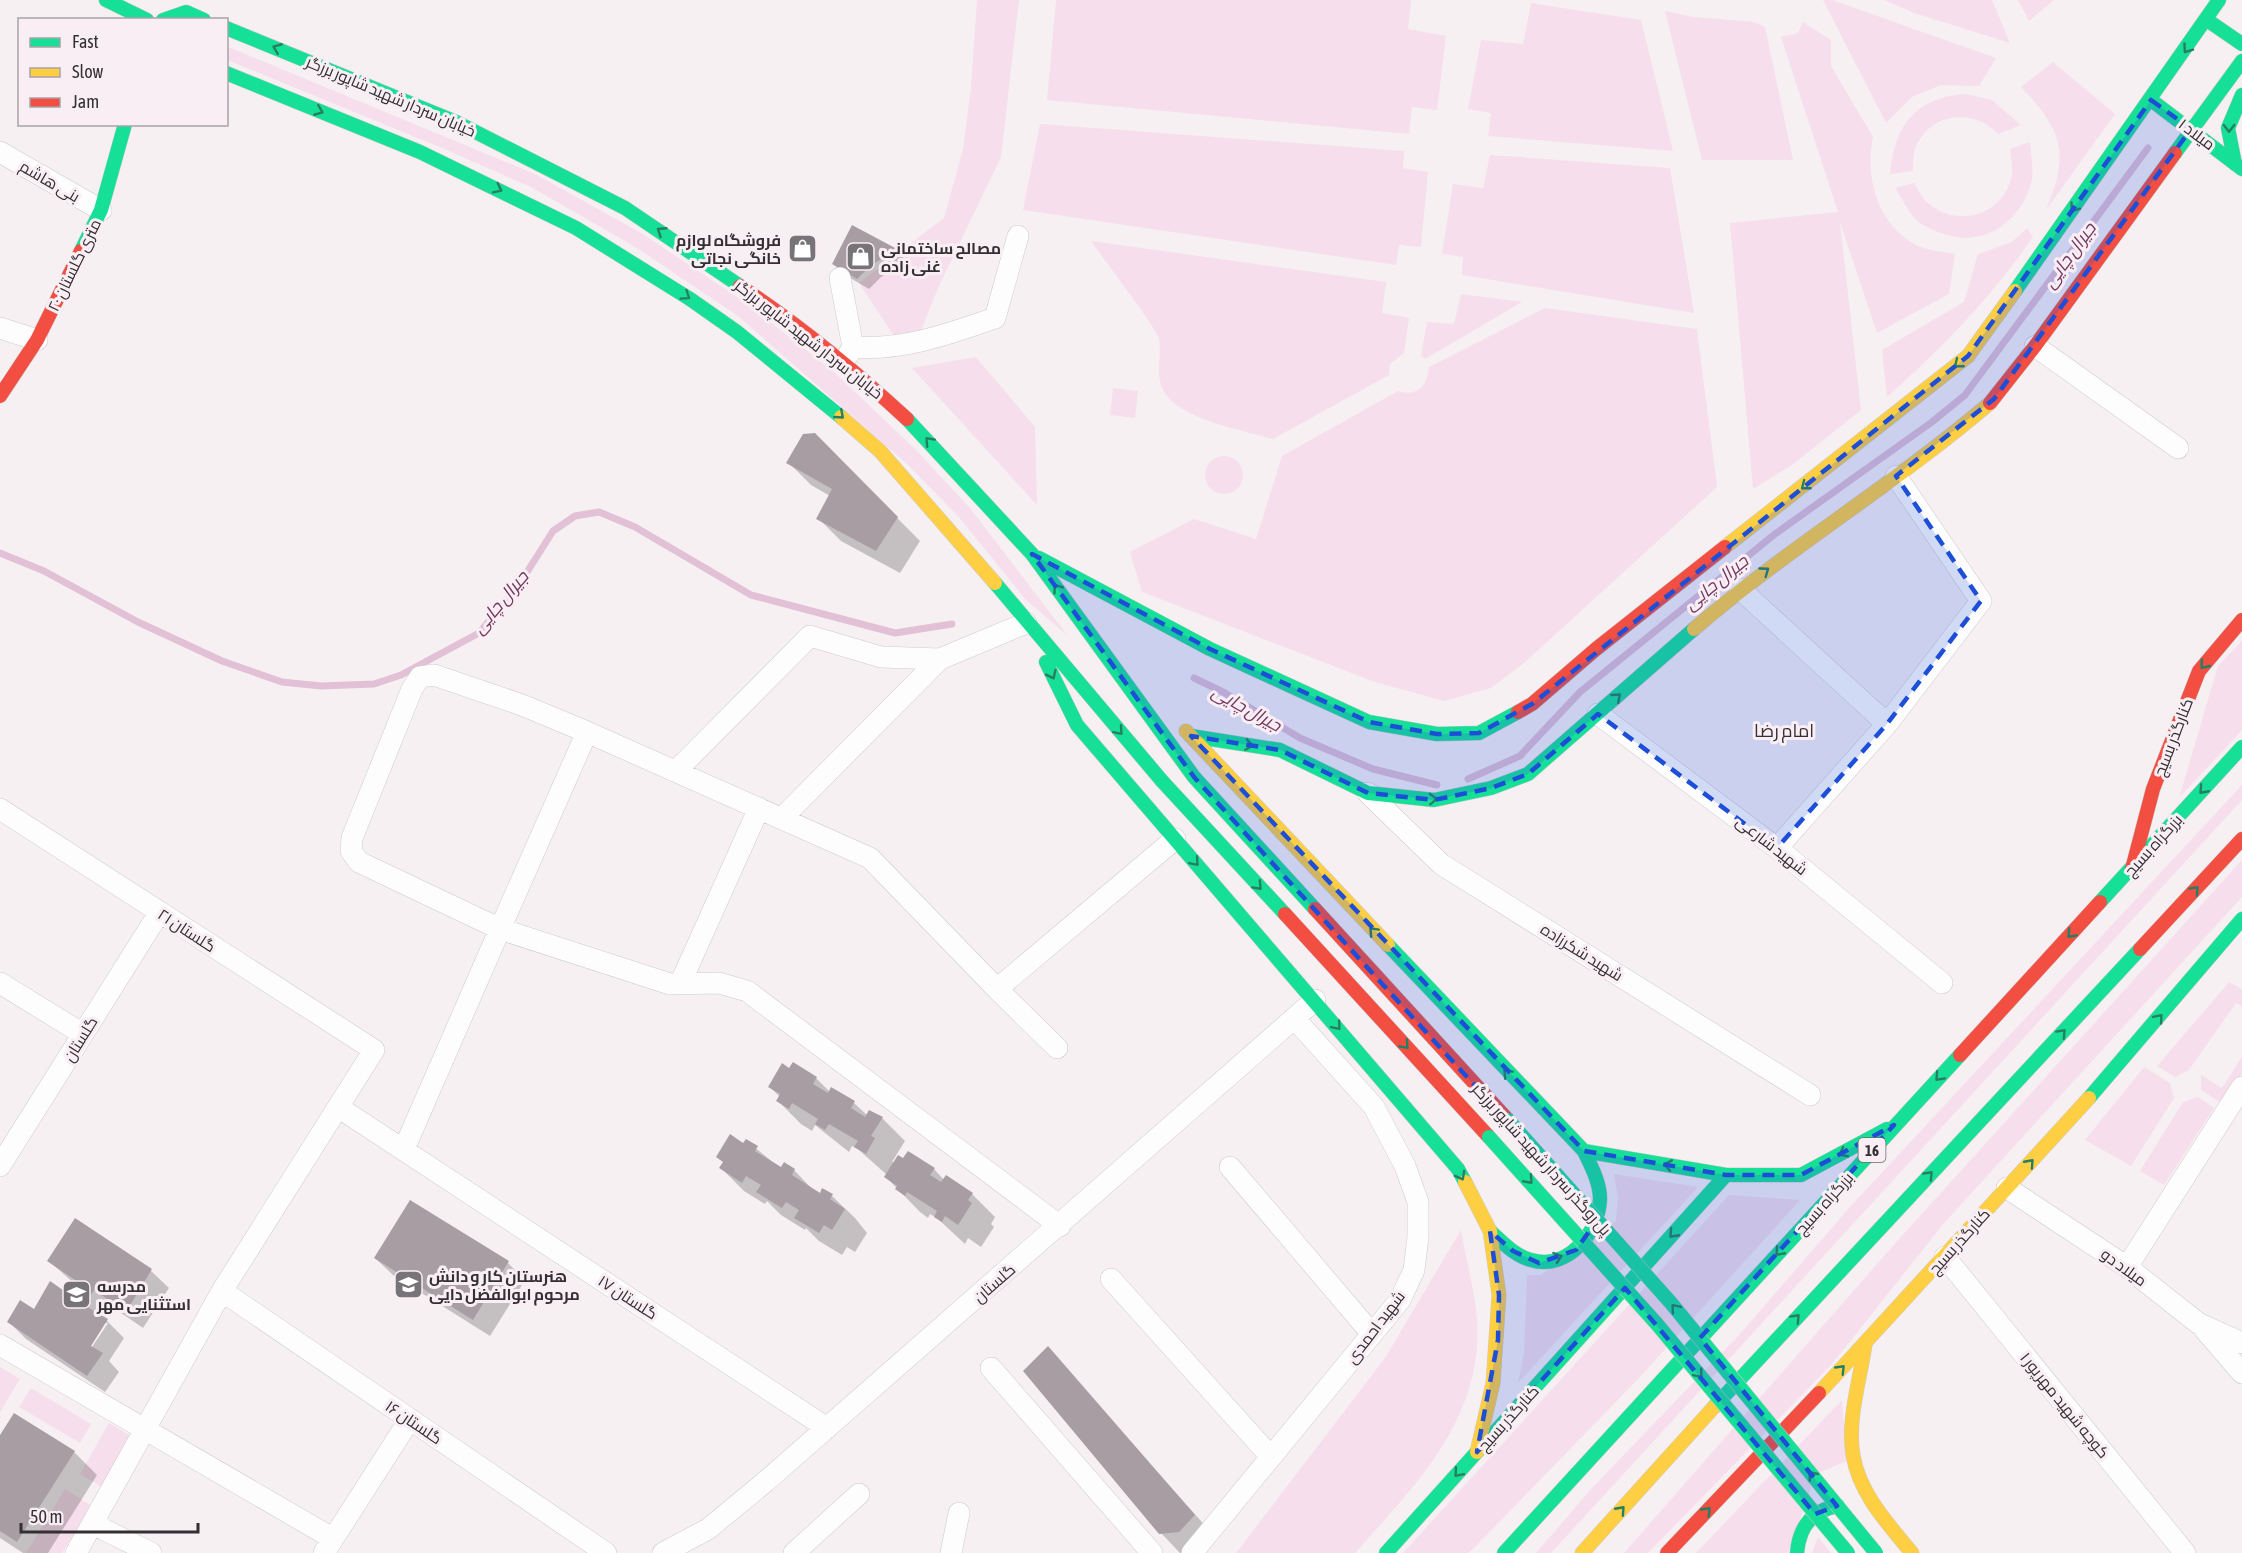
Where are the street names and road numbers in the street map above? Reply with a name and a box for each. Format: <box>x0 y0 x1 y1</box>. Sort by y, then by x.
street label: خیابان سردار شهید شاپور برزگر <box>301 52 478 143</box>
street label: میلاد ۱ <box>2175 115 2219 154</box>
street label: بنی هاشم <box>15 157 83 208</box>
street label: ۲۰ متری گلستان <box>44 216 106 315</box>
street label: خیابان سردار شهید شاپور برزگر <box>729 275 886 405</box>
street label: کنارگذر بسیج <box>2150 695 2199 780</box>
street label: بزرگراه بسیج <box>2120 810 2188 882</box>
street label: شهید شارعی <box>1732 812 1811 880</box>
street label: گلستان ۲۱ <box>154 905 219 957</box>
street label: شهید شکرزاده <box>1537 920 1626 986</box>
street label: گلستان <box>59 1013 102 1066</box>
street label: پل روگذر سردار شهید شاپور برزگر <box>1466 1078 1616 1241</box>
road number: 16 <box>1858 1138 1886 1162</box>
street label: بزرگراه بسیج <box>1791 1168 1859 1240</box>
street label: کنارگذر بسیج <box>1925 1204 1995 1280</box>
street label: میلاد دو <box>2097 1244 2150 1290</box>
street label: گلستان <box>969 1260 1020 1308</box>
street label: گلستان ۱۷ <box>594 1271 661 1324</box>
street label: شهید احمدی <box>1342 1287 1410 1368</box>
street label: کوچه شهید مهرپور ۱ <box>2015 1349 2113 1463</box>
street label: کنارگذر بسیج <box>1474 1381 1544 1457</box>
street label: گلستان ۱۶ <box>381 1397 446 1449</box>

